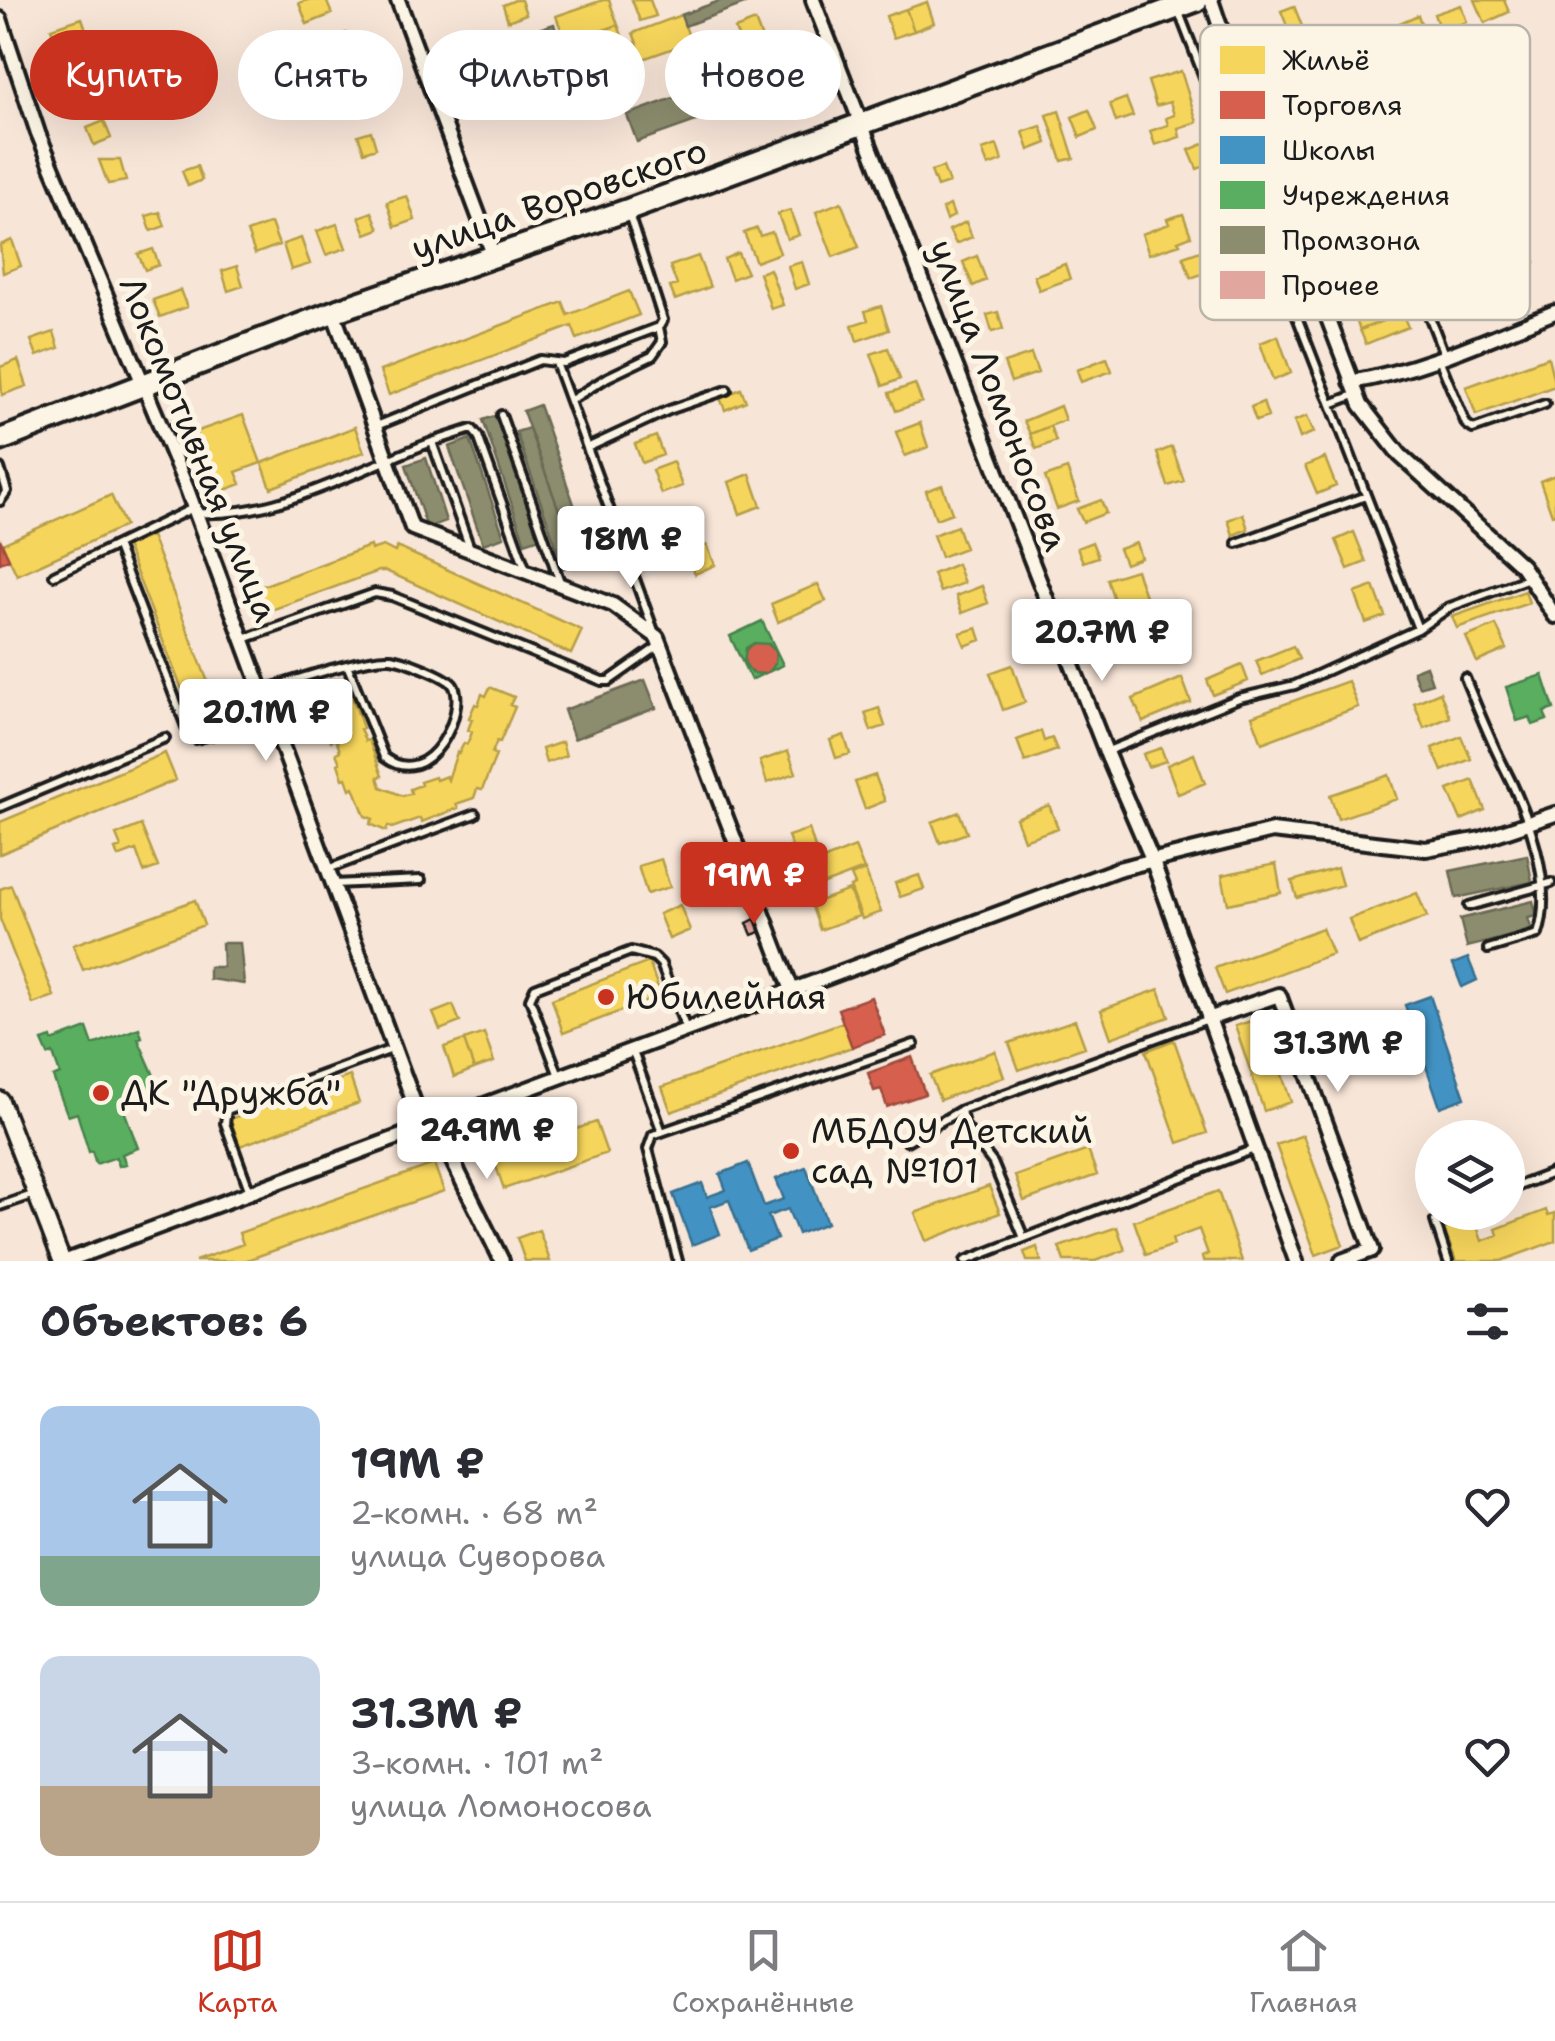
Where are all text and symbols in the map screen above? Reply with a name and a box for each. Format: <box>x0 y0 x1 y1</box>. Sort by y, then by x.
legend <box>1200 25 1530 320</box>
chip: Купить <box>30 30 218 120</box>
chip: Снять <box>238 30 403 120</box>
chip: Фильтры <box>423 30 645 120</box>
chip: Новое <box>665 30 841 120</box>
text: Жильё <box>1282 41 1370 79</box>
text: Торговля <box>1282 86 1403 124</box>
street label: улица Воровского <box>405 126 713 271</box>
text: Школы <box>1282 131 1376 169</box>
text: Учреждения <box>1282 176 1450 214</box>
text: Промзона <box>1282 221 1420 259</box>
street label: улица Ломоносова <box>918 232 1081 557</box>
text: Прочее <box>1282 266 1380 304</box>
street label: Локомотивная улица <box>109 269 290 628</box>
pin: 18M ₽ <box>561 506 701 591</box>
text: 18M ₽ <box>579 517 683 560</box>
pin: 20.7M ₽ <box>1010 599 1194 684</box>
text: 20.7M ₽ <box>1034 610 1170 653</box>
pin: 20.1M ₽ <box>174 679 358 764</box>
text: 20.1M ₽ <box>201 690 331 733</box>
pin: 19M ₽ <box>684 842 824 927</box>
text: 19M ₽ <box>703 853 805 896</box>
place label: Юбилейная <box>626 973 827 1020</box>
marker: Юбилейная <box>595 986 617 1008</box>
pin: 31.3M ₽ <box>1246 1010 1430 1095</box>
text: 31.3M ₽ <box>1272 1021 1404 1064</box>
place label: ДК "Дружба" <box>121 1069 341 1116</box>
marker: ДК "Дружба" <box>90 1082 112 1104</box>
pin: 24.9M ₽ <box>395 1097 579 1182</box>
place label: МБДОУ Детский сад №101 <box>811 1107 1092 1194</box>
text: 24.9M ₽ <box>419 1108 555 1151</box>
map controls <box>1415 1120 1525 1230</box>
button: layers <box>1415 1120 1525 1230</box>
marker: МБДОУ Детский сад №101 <box>780 1140 802 1162</box>
text: Объектов: 6 <box>40 1293 308 1349</box>
icon: filters <box>1460 1294 1515 1349</box>
text: 19M ₽ <box>350 1435 485 1491</box>
icon: home <box>120 1446 240 1566</box>
icon: heart <box>1460 1479 1515 1534</box>
text: 2-комн. · 68 m² <box>350 1491 598 1534</box>
text: улица Суворова <box>350 1534 605 1577</box>
text: 31.3M ₽ <box>350 1685 523 1741</box>
icon: home <box>120 1696 240 1816</box>
icon: heart <box>1460 1729 1515 1784</box>
text: 3-комн. · 101 m² <box>350 1741 603 1784</box>
text: улица Ломоносова <box>350 1784 652 1827</box>
tab: Карта <box>197 1923 277 2021</box>
tab: Сохранённые <box>672 1923 855 2021</box>
tab: Главная <box>1249 1923 1358 2021</box>

